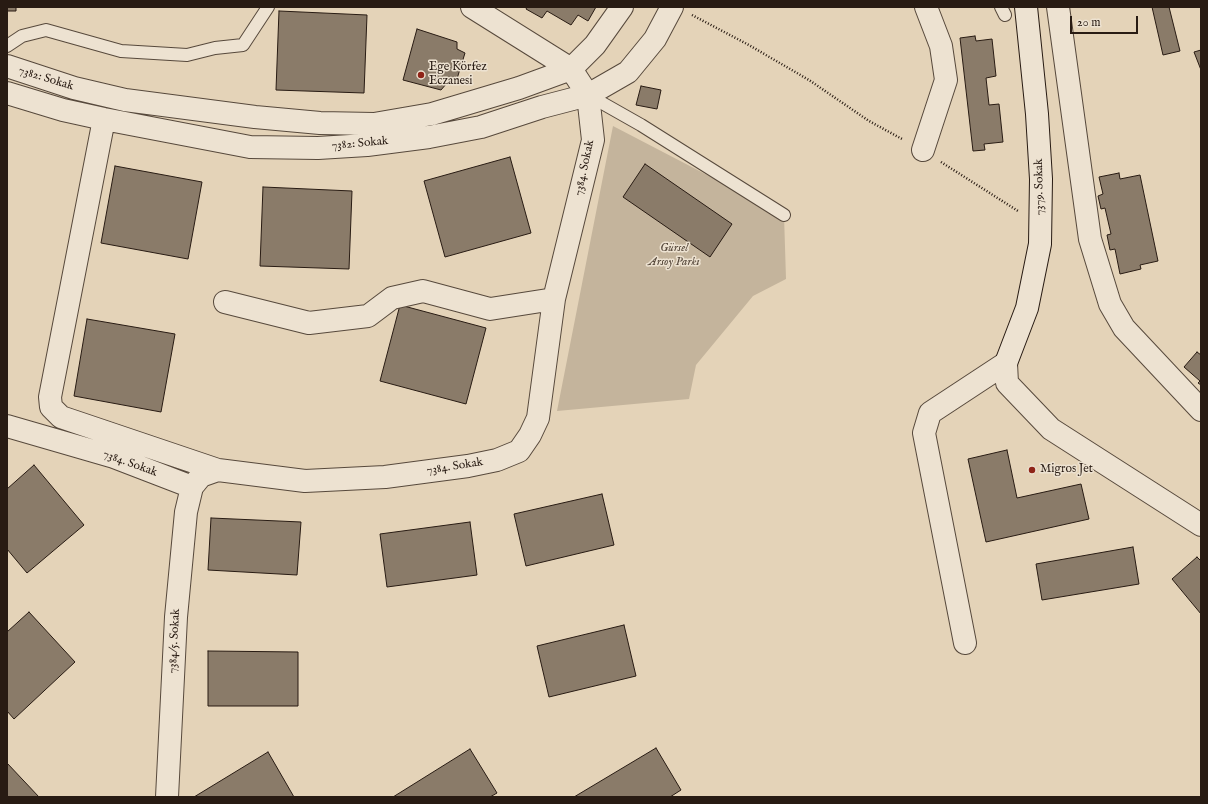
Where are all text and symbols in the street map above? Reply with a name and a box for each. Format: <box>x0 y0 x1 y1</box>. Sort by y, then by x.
scale bar <box>1072 8 1140 34</box>
text: 20 m <box>1077 15 1100 30</box>
place label: Ege Körfez Eczanesi <box>429 61 487 89</box>
street label: 7382: Sokak <box>17 64 75 94</box>
marker: Ege Körfez Eczanesi <box>416 70 426 80</box>
street label: 7382: Sokak <box>331 134 389 154</box>
street label: 7384. Sokak <box>572 139 598 197</box>
street label: 7379. Sokak <box>1032 159 1048 215</box>
park label: Gürsel Arsoy Parkı <box>648 242 700 270</box>
street label: 7384. Sokak <box>101 448 159 480</box>
street label: 7384. Sokak <box>426 455 484 479</box>
place label: Migros Jet <box>1040 463 1093 477</box>
marker: Migros Jet <box>1027 465 1037 475</box>
street label: 7384/5. Sokak <box>166 608 184 674</box>

